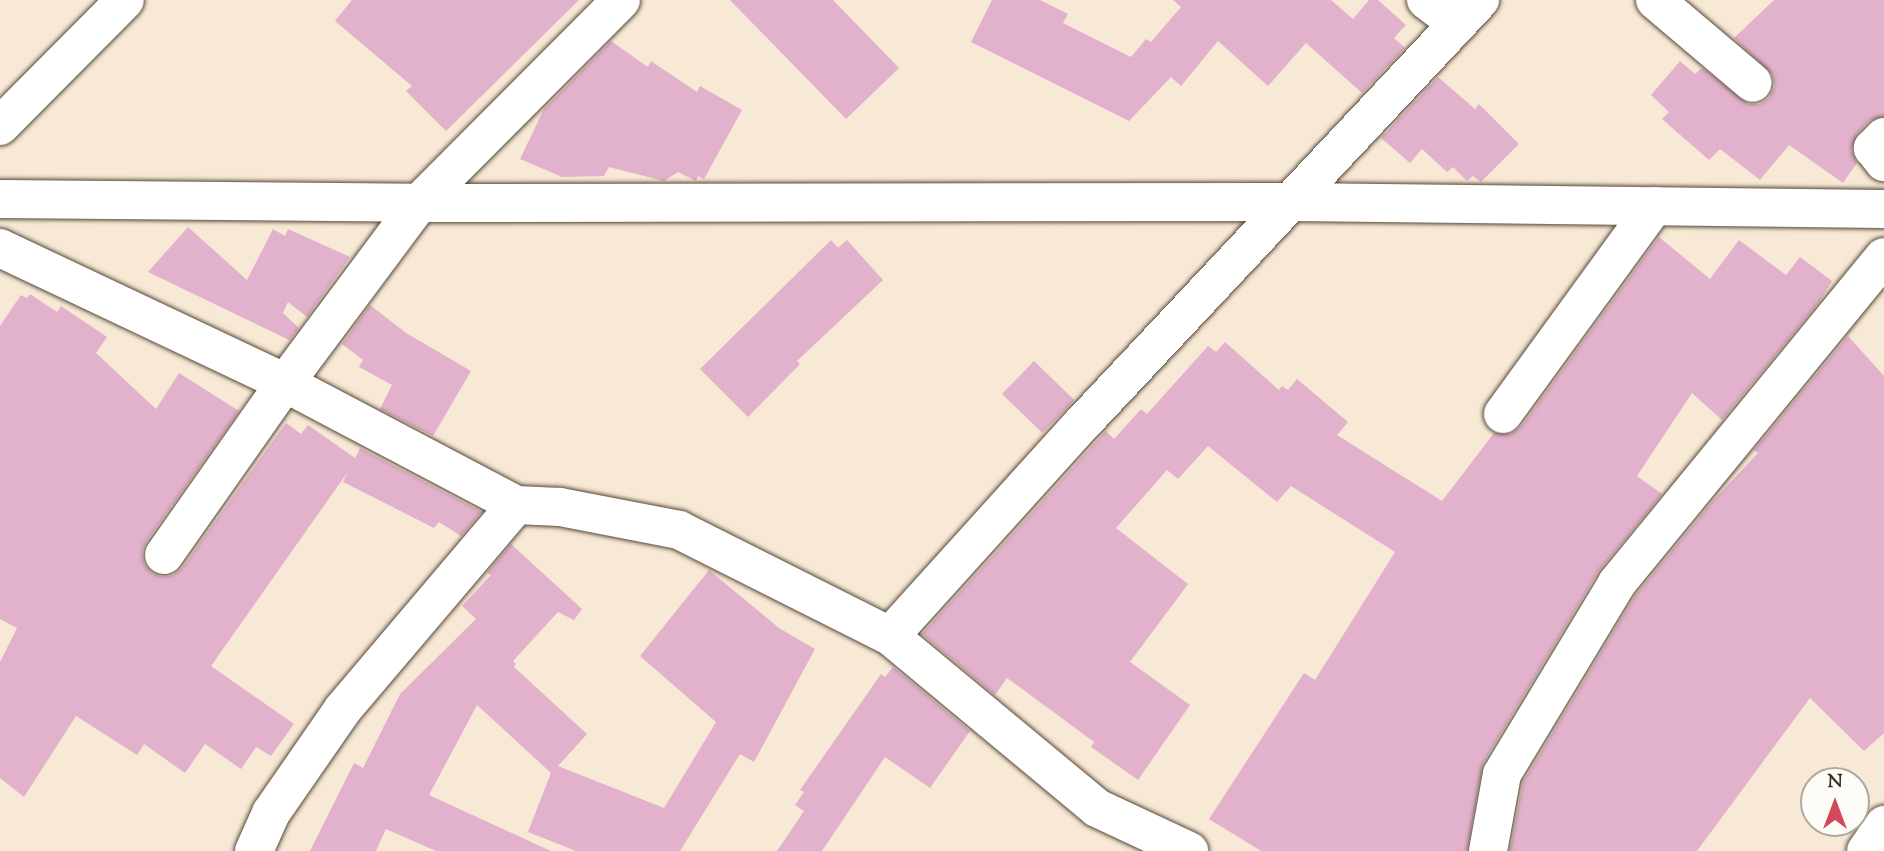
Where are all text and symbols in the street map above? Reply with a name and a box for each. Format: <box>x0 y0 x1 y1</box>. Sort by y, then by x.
north arrow <box>1800 767 1870 837</box>
text: N <box>1827 769 1843 796</box>

